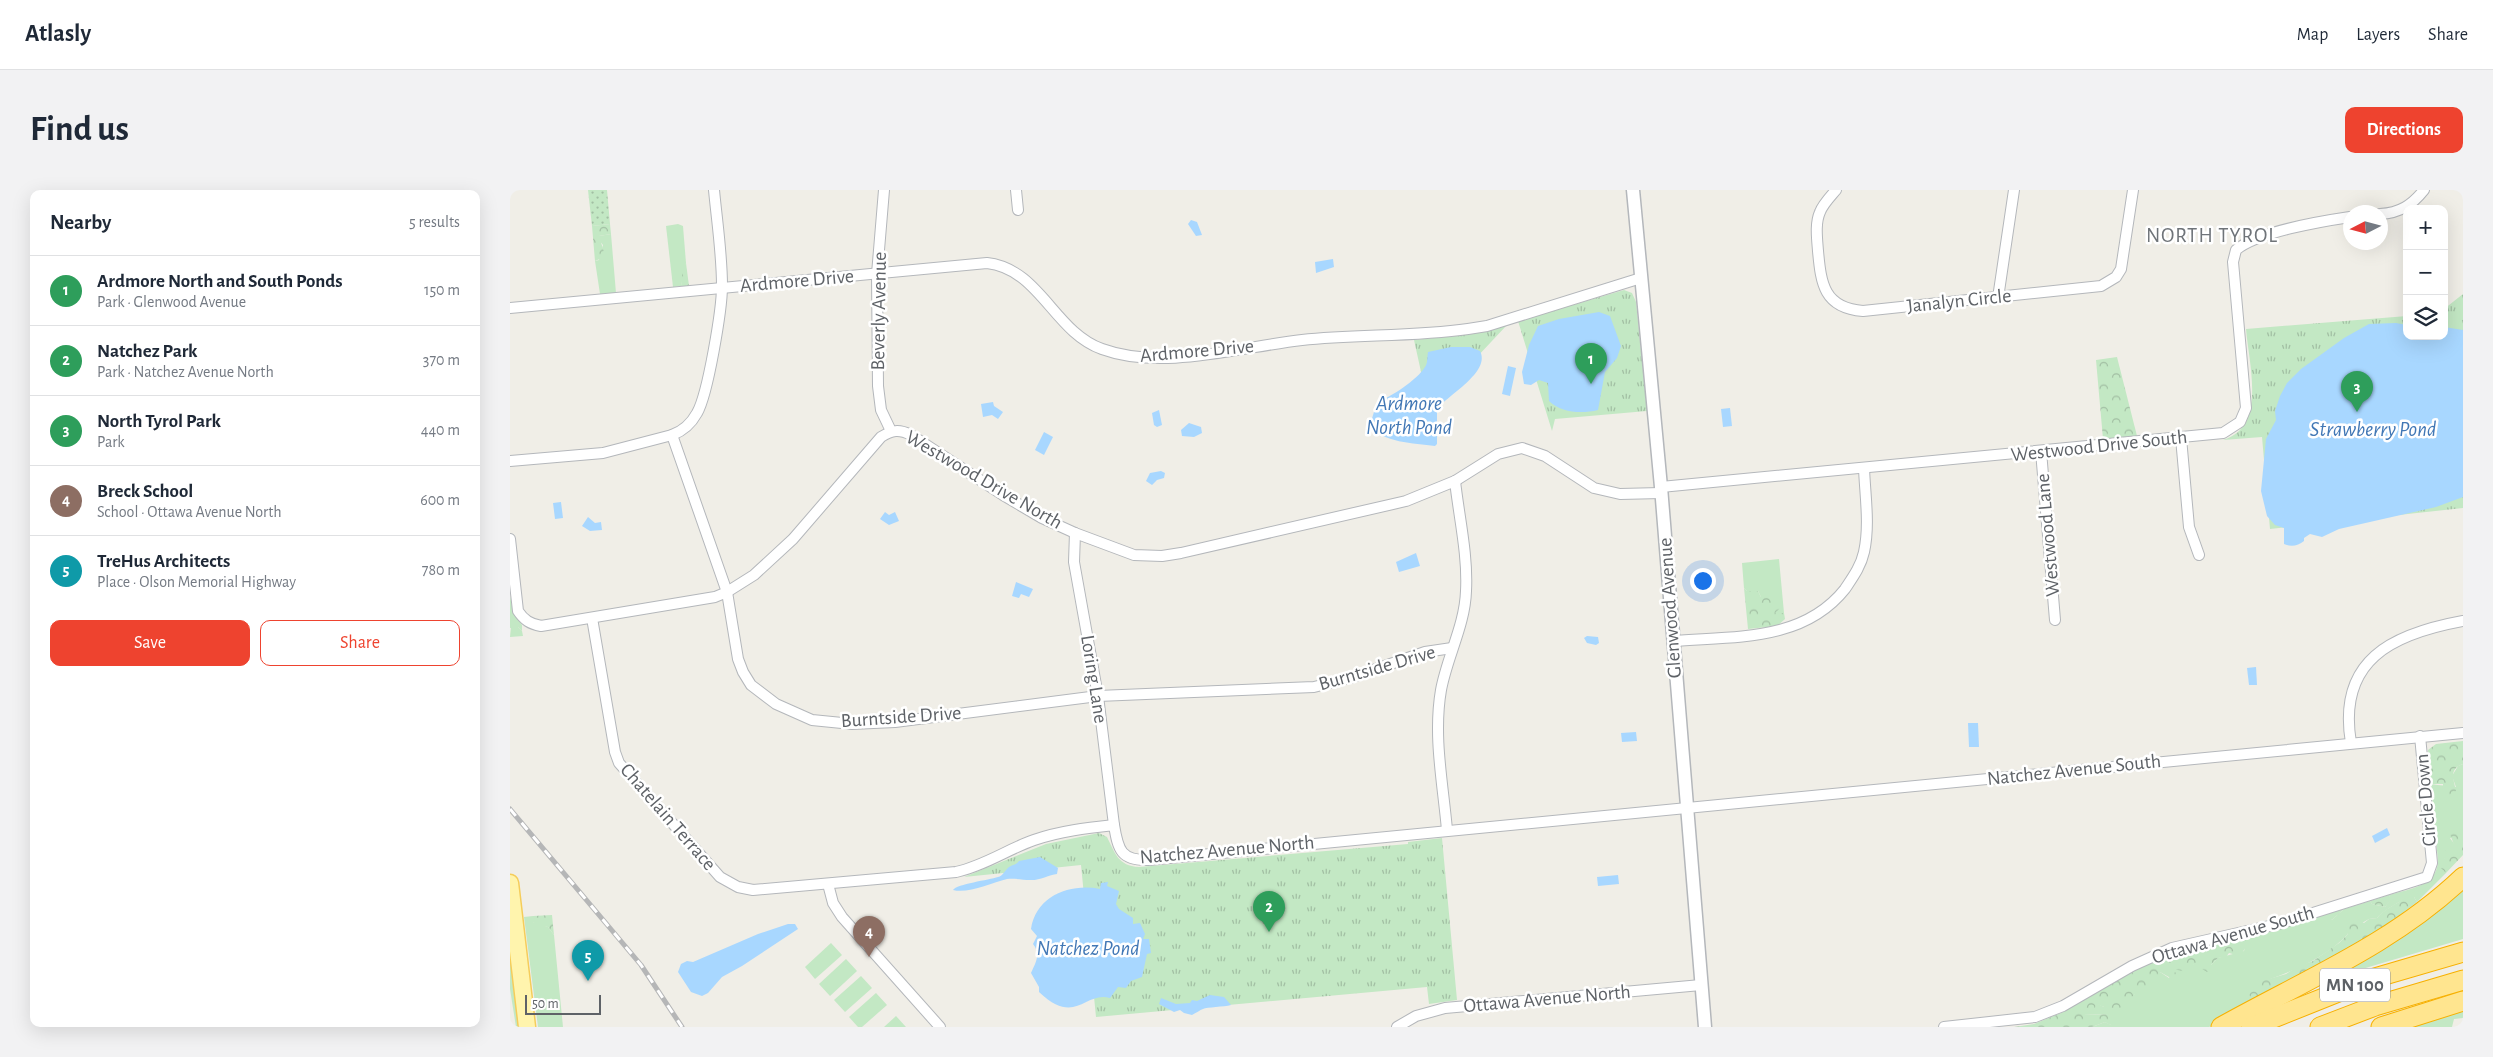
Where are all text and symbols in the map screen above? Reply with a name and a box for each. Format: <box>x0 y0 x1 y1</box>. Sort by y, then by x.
text: Atlasly <box>25 22 91 46</box>
text: Map <box>2297 26 2328 44</box>
text: Layers <box>2356 26 2400 44</box>
text: Share <box>2428 26 2468 44</box>
button: Directions <box>2345 107 2463 153</box>
text: Find us <box>30 112 129 147</box>
north arrow <box>2343 205 2388 250</box>
map controls <box>2403 205 2448 340</box>
button: + <box>2403 205 2448 250</box>
text: Nearby <box>50 212 111 233</box>
text: 5 results <box>409 214 460 230</box>
district label: NORTH TYROL <box>2146 225 2278 246</box>
button: − <box>2403 250 2448 295</box>
street label: Beverly Avenue <box>868 251 890 371</box>
street label: Ardmore Drive <box>739 266 855 296</box>
text: Ardmore North and South Ponds <box>97 272 343 291</box>
text: 1 <box>63 282 69 298</box>
text: 150 m <box>424 282 460 298</box>
street label: Janalyn Circle <box>1906 286 2012 316</box>
text: Park · Glenwood Avenue <box>97 294 246 310</box>
button: layers <box>2403 295 2448 340</box>
street label: Ardmore Drive <box>1139 336 1255 366</box>
text: Natchez Park <box>97 342 198 361</box>
pin: 1 <box>1575 343 1607 384</box>
text: 2 <box>62 352 70 368</box>
text: 370 m <box>423 352 460 368</box>
text: Park · Natchez Avenue North <box>97 364 274 380</box>
pin: 3 <box>2341 371 2373 412</box>
water label: Ardmore North Pond <box>1366 393 1452 438</box>
text: North Tyrol Park <box>97 412 221 431</box>
water label: Strawberry Pond <box>2310 419 2436 440</box>
text: 3 <box>63 422 69 438</box>
text: 440 m <box>421 422 460 438</box>
street label: Westwood Drive North <box>902 427 1066 533</box>
street label: Westwood Drive South <box>2010 427 2188 465</box>
text: Park <box>97 434 125 450</box>
street label: Westwood Lane <box>2033 473 2063 597</box>
text: Breck School <box>97 482 193 501</box>
text: 4 <box>62 492 70 508</box>
text: 600 m <box>420 492 460 508</box>
text: School · Ottawa Avenue North <box>97 504 282 520</box>
street label: Glenwood Avenue <box>1655 537 1685 679</box>
text: TreHus Architects <box>97 552 230 571</box>
text: 5 <box>63 562 69 578</box>
text: 780 m <box>422 562 460 578</box>
your location <box>1690 568 1716 594</box>
text: Place · Olson Memorial Highway <box>97 574 296 590</box>
button: Save <box>50 620 250 666</box>
button: Share <box>260 620 460 666</box>
street label: Loring Lane <box>1077 633 1111 725</box>
street label: Burntside Drive <box>1316 642 1438 694</box>
street label: Burntside Drive <box>840 703 962 731</box>
street label: Natchez Avenue South <box>1986 751 2162 789</box>
street label: Circle Down <box>2412 753 2440 847</box>
street label: Chatelain Terrace <box>616 760 720 874</box>
street label: Natchez Avenue North <box>1139 832 1315 868</box>
pin: 2 <box>1253 891 1285 932</box>
street label: Ottawa Avenue South <box>2150 902 2316 968</box>
pin: 4 <box>853 916 885 957</box>
water label: Natchez Pond <box>1036 938 1140 959</box>
pin: 5 <box>572 940 604 981</box>
road number: MN 100 <box>2320 968 2390 1002</box>
street label: Ottawa Avenue North <box>1463 982 1631 1016</box>
scale bar <box>525 992 601 1015</box>
text: 50 m <box>532 997 559 1011</box>

